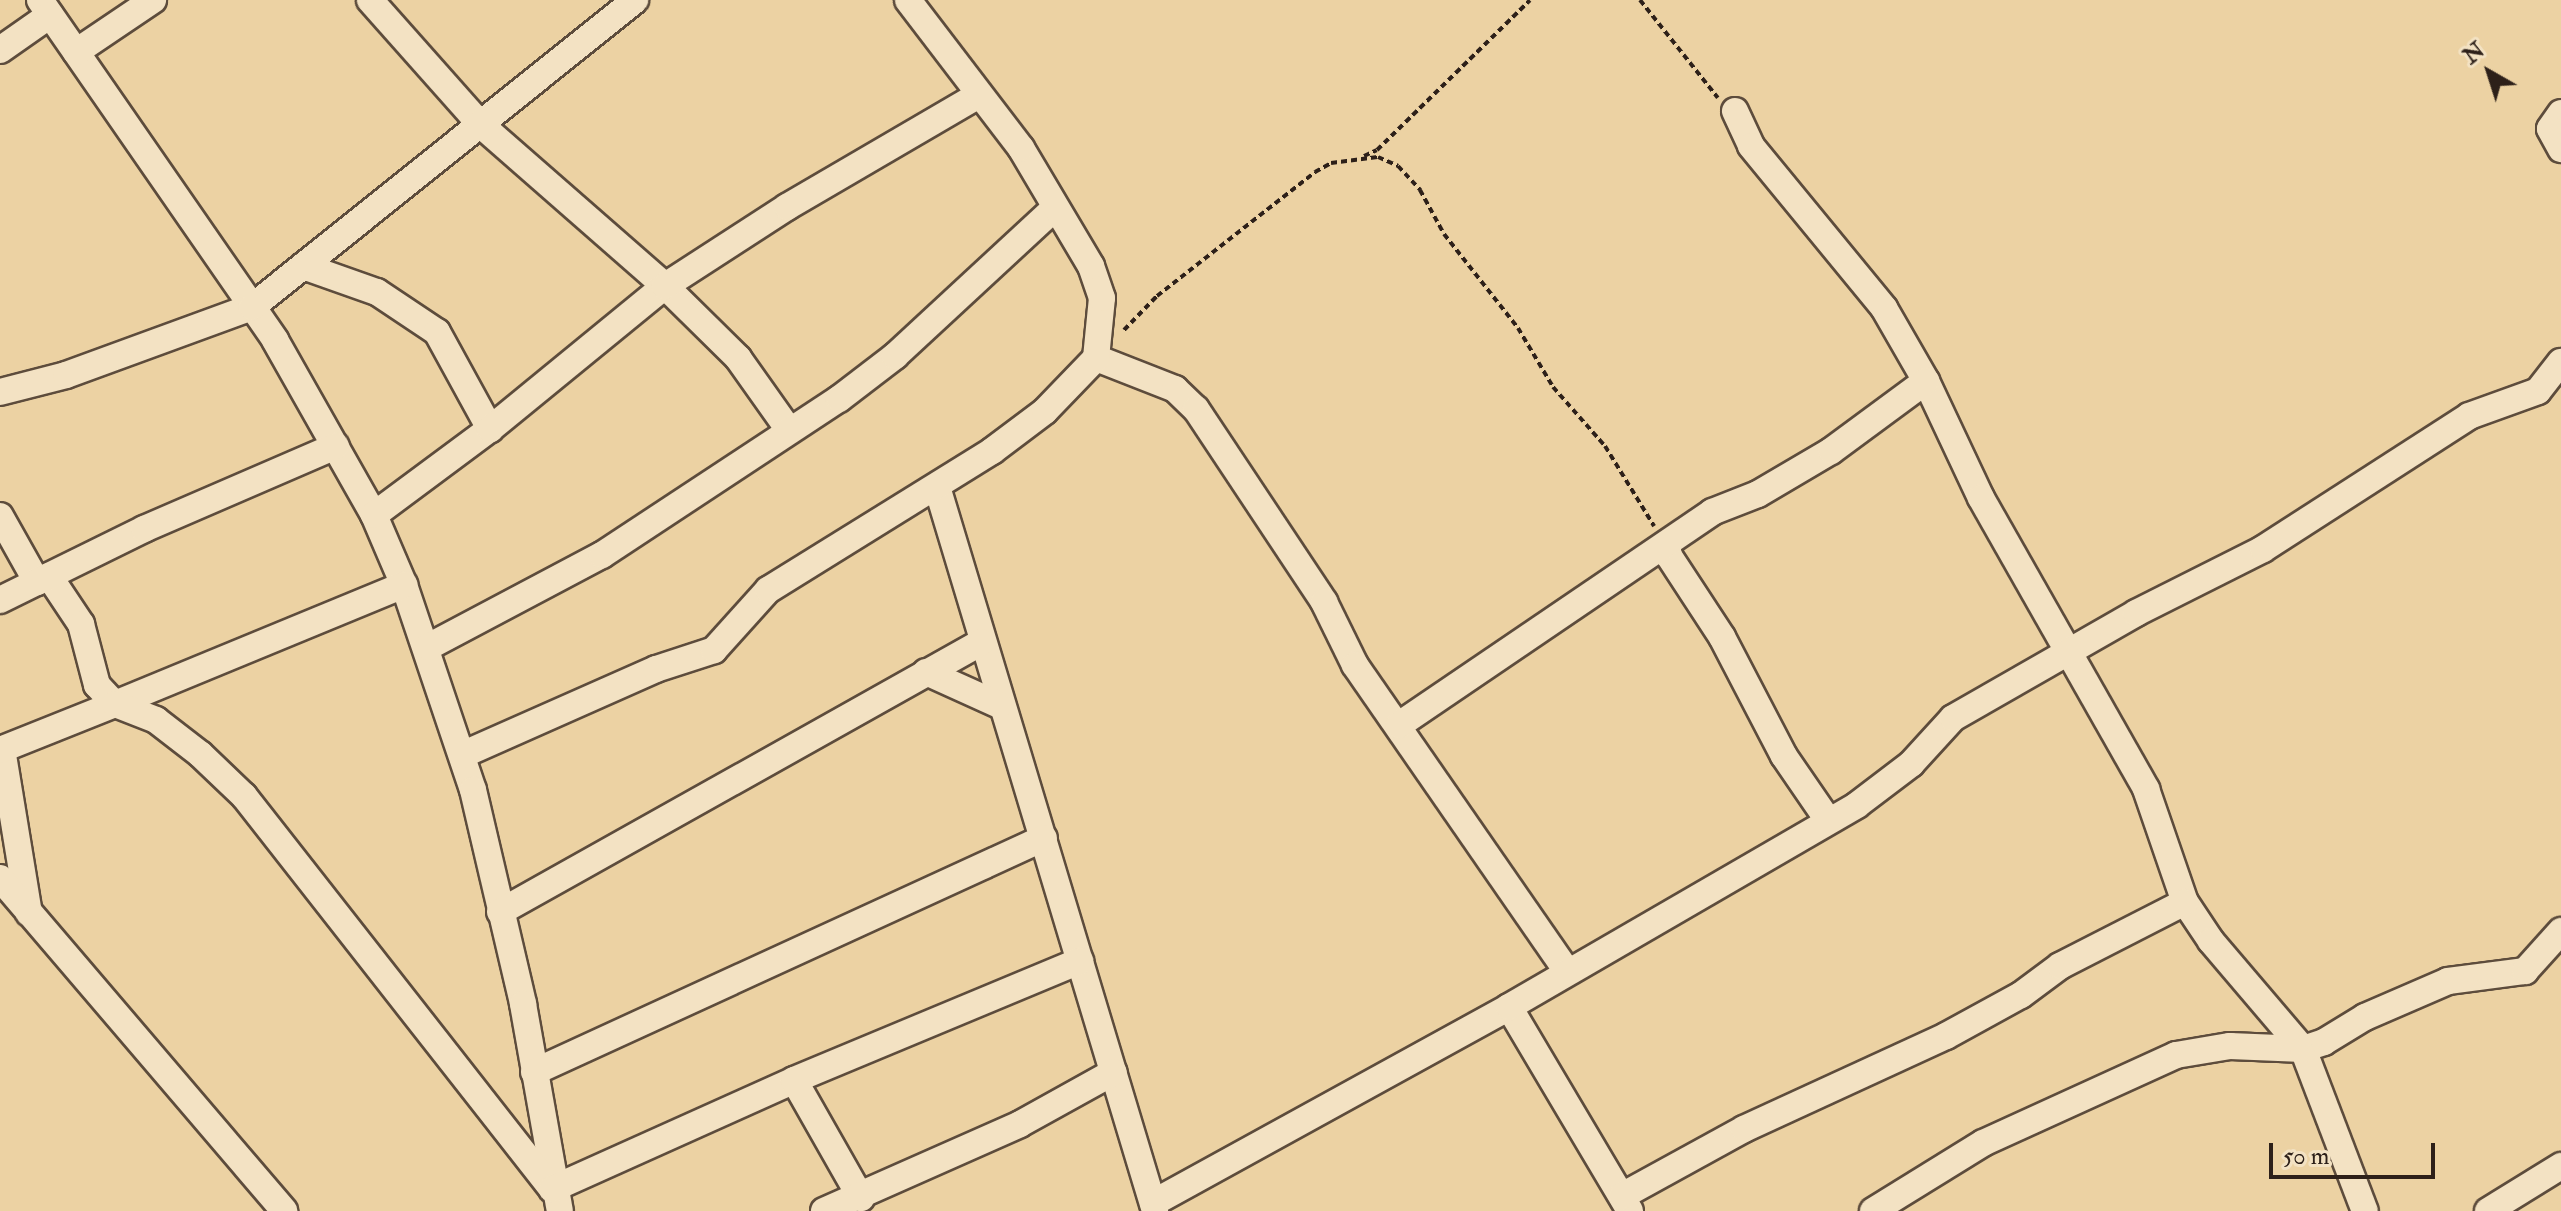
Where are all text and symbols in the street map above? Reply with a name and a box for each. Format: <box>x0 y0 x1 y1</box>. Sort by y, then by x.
north arrow <box>2449 32 2529 112</box>
text: N <box>2457 36 2490 70</box>
scale bar <box>2273 1127 2439 1177</box>
text: 50 m <box>2283 1141 2329 1172</box>

